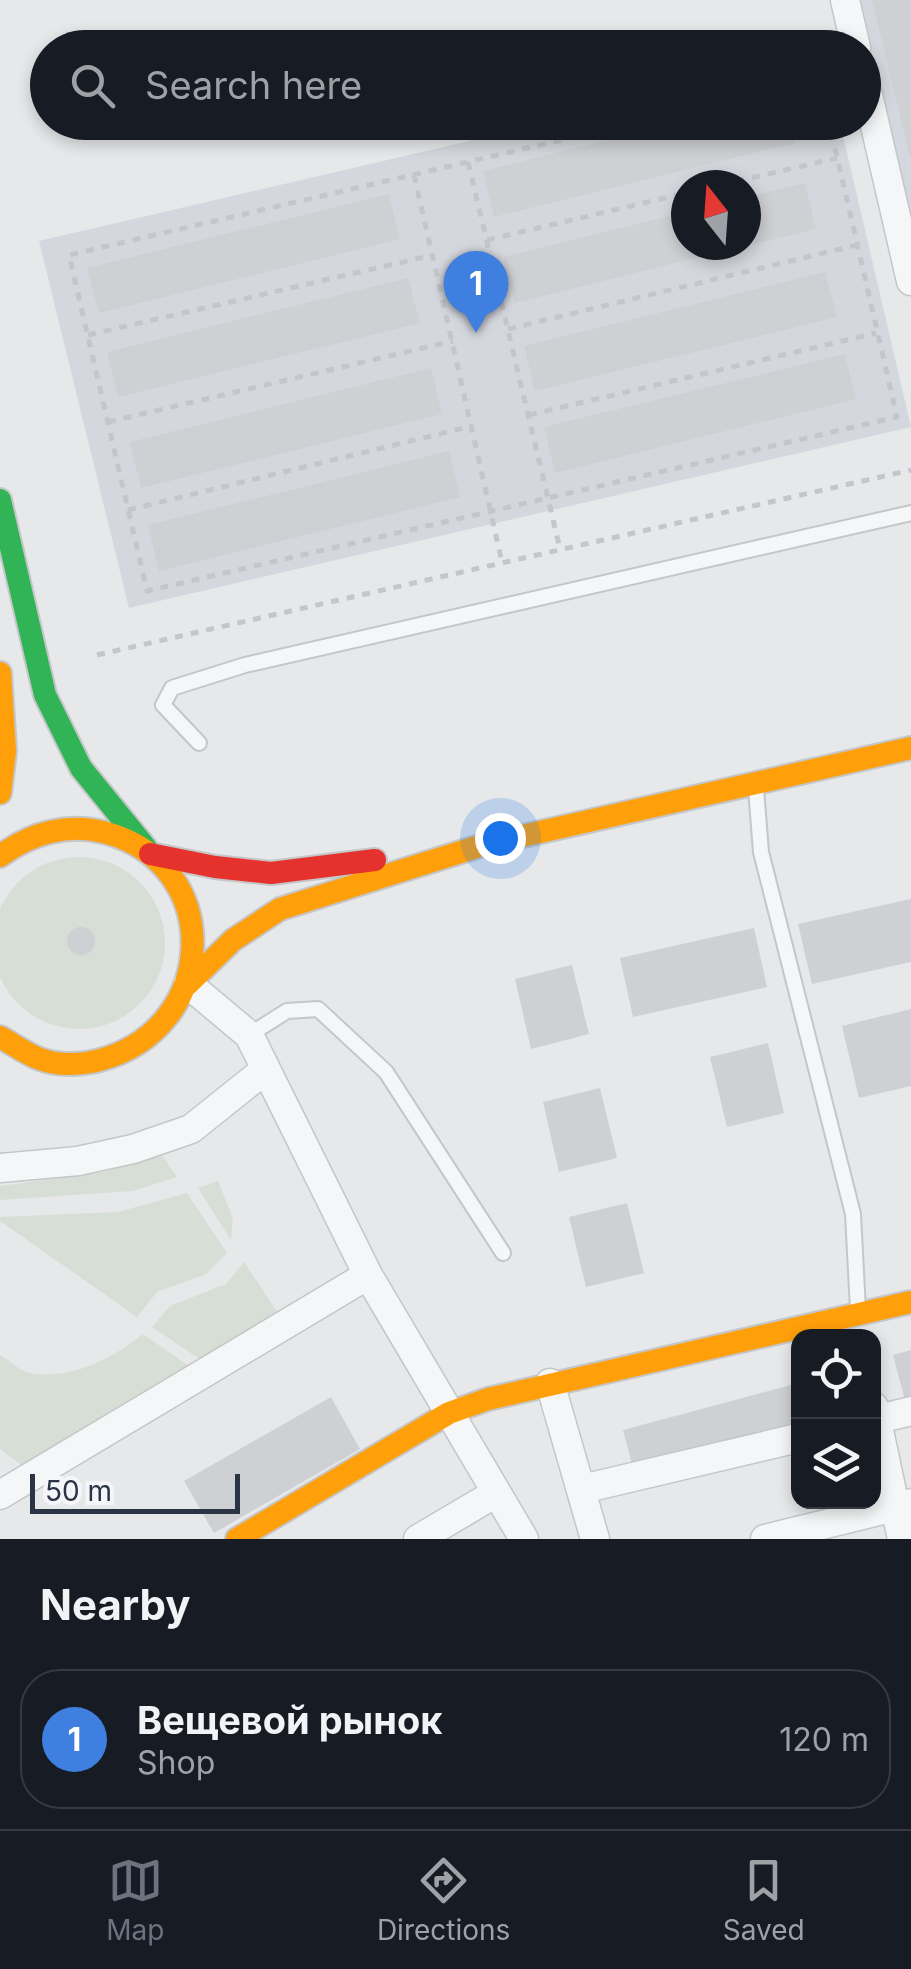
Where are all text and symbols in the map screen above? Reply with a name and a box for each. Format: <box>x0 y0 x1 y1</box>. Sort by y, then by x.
search box <box>30 30 881 140</box>
icon: search <box>65 58 120 113</box>
text: Search here <box>145 62 362 108</box>
north arrow <box>671 170 761 260</box>
pin: 1 <box>444 250 508 333</box>
your location <box>475 813 526 864</box>
map controls <box>791 1329 881 1509</box>
button: locate <box>791 1329 881 1419</box>
button: layers <box>791 1419 881 1509</box>
scale bar <box>30 1469 240 1514</box>
text: 50 m <box>45 1474 112 1508</box>
text: Nearby <box>40 1579 191 1630</box>
text: Вещевой рынок <box>137 1697 442 1743</box>
text: 1 <box>68 1720 81 1759</box>
text: 120 m <box>779 1720 869 1759</box>
text: Shop <box>137 1743 215 1782</box>
tab: Map <box>106 1853 164 1947</box>
tab: Directions <box>377 1853 510 1947</box>
tab: Saved <box>723 1853 805 1947</box>

